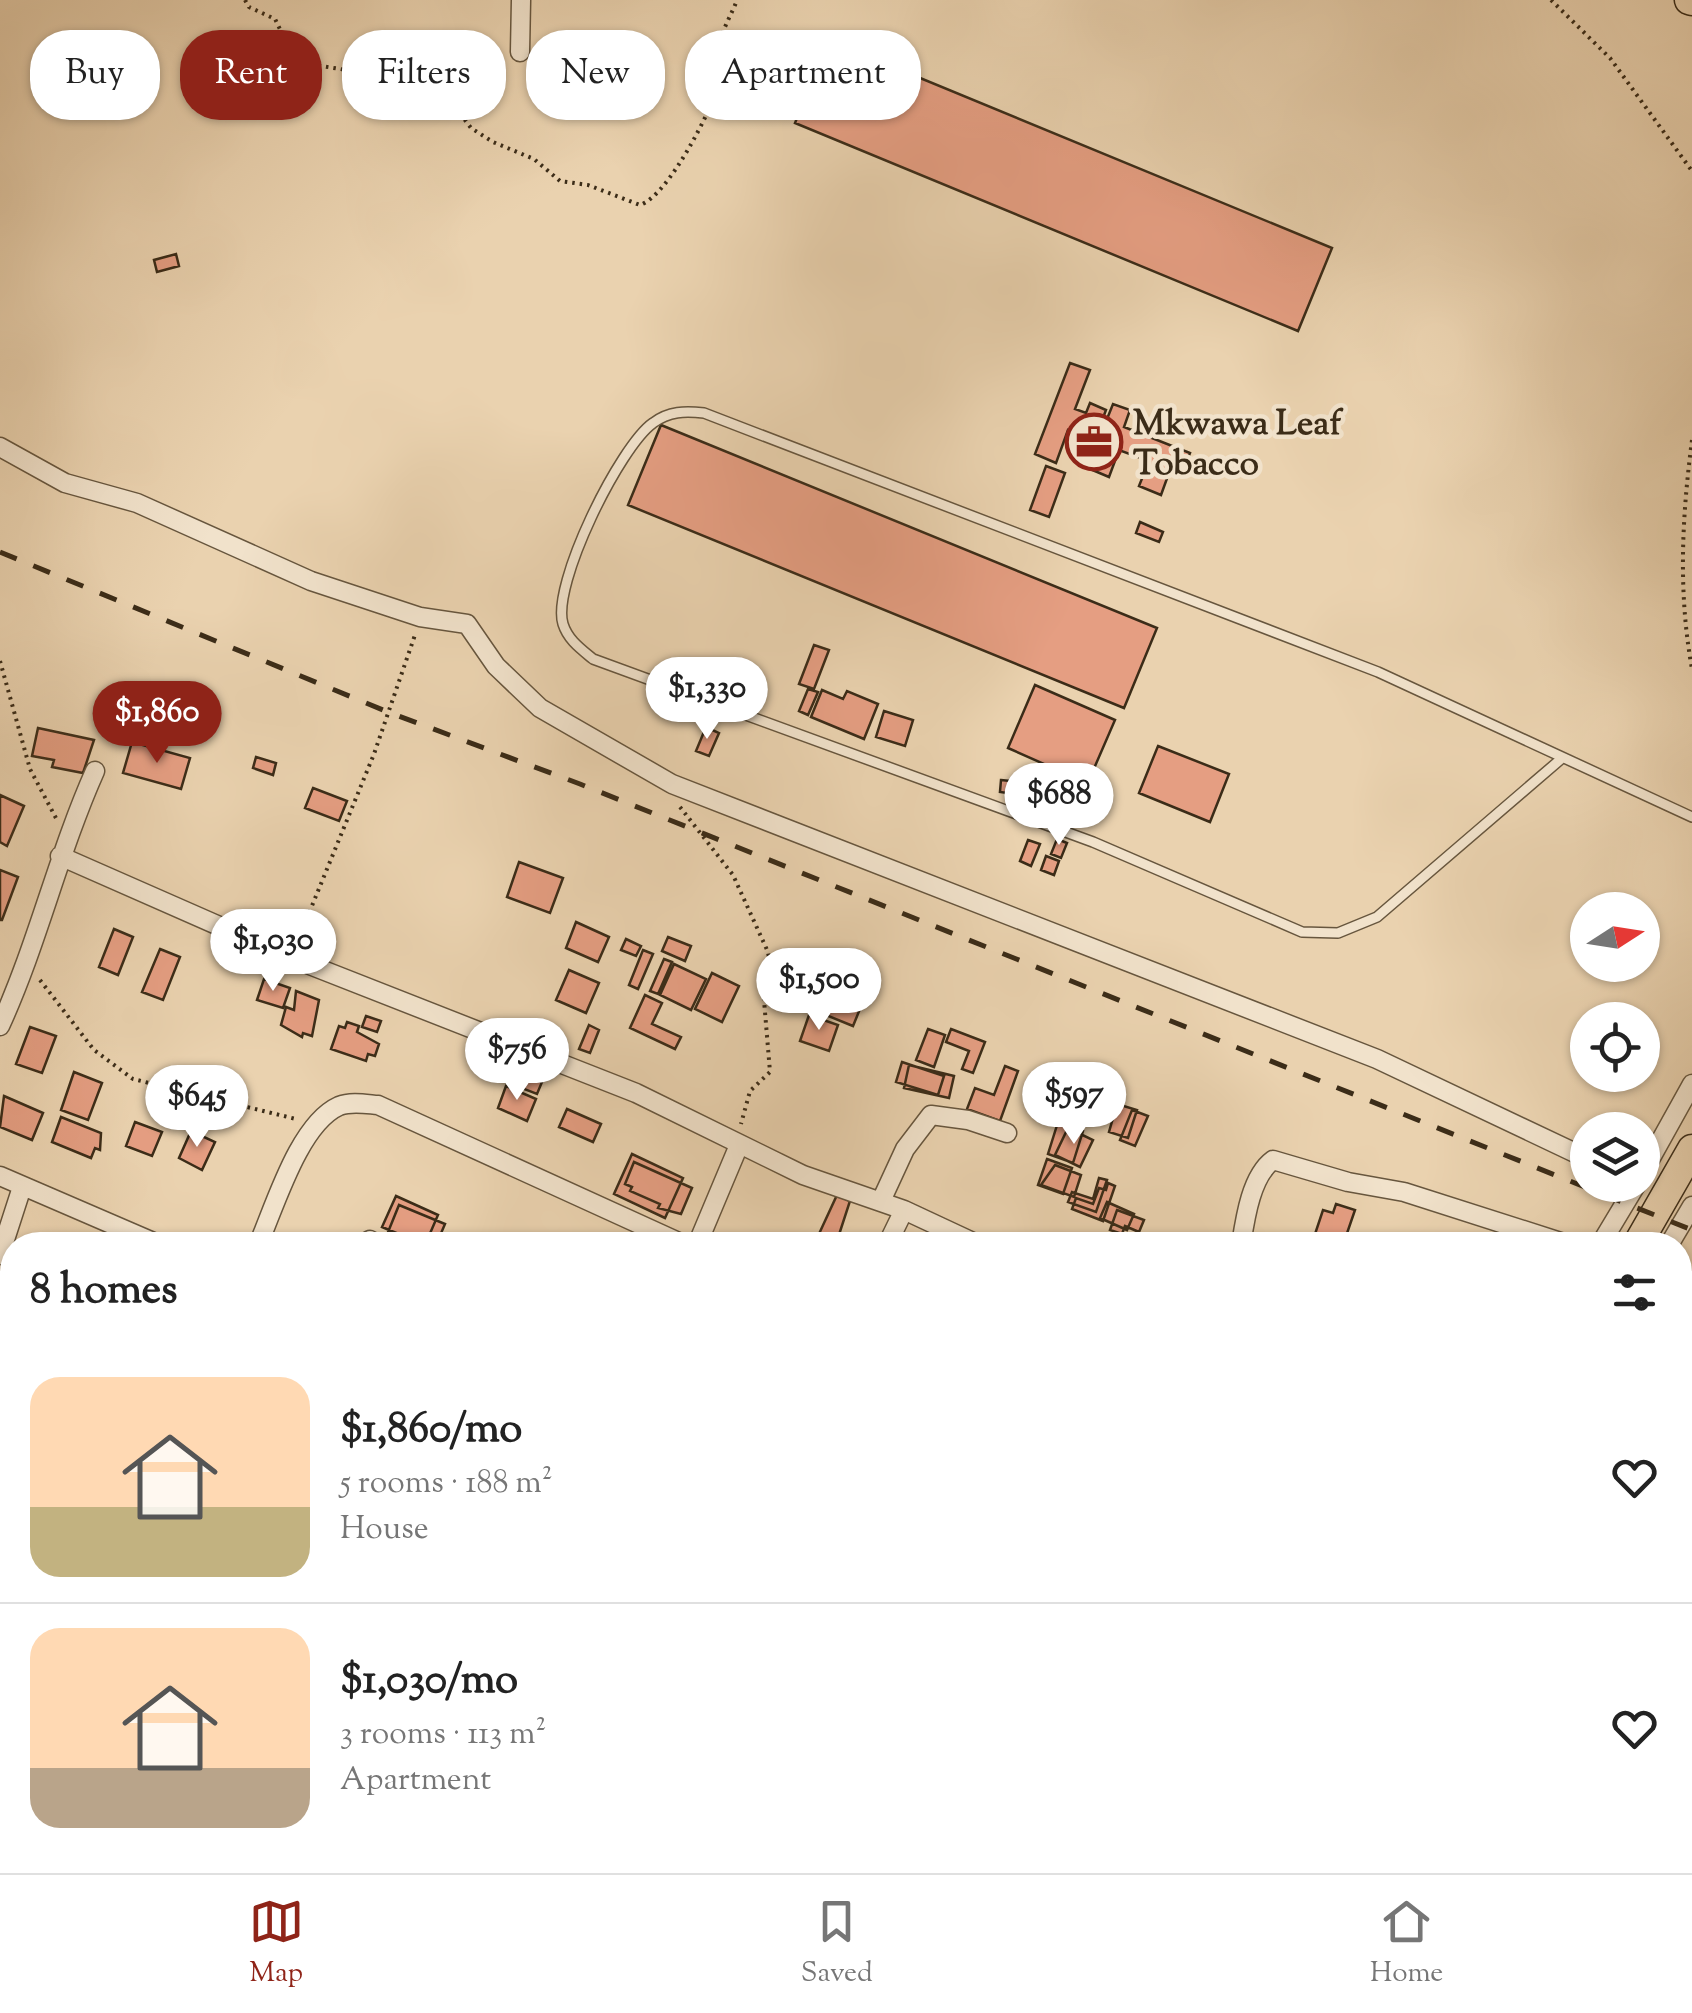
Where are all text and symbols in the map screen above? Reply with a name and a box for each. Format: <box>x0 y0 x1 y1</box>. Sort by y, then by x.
chip: Buy <box>30 30 160 120</box>
chip: Rent <box>180 30 322 120</box>
chip: Filters <box>342 30 506 120</box>
chip: New <box>526 30 665 120</box>
chip: Apartment <box>685 30 921 120</box>
place label: Mkwawa Leaf Tobacco <box>1133 400 1343 491</box>
office icon: Mkwawa Leaf Tobacco <box>1064 412 1124 472</box>
pin: $1,330 <box>626 657 788 742</box>
text: $1,330 <box>668 666 746 712</box>
pin: $1,860 <box>76 681 238 766</box>
text: $1,860 <box>115 690 199 736</box>
pin: $688 <box>1000 763 1118 848</box>
text: $688 <box>1027 772 1091 818</box>
north arrow <box>1570 892 1660 982</box>
map controls <box>1570 892 1660 1202</box>
pin: $1,030 <box>192 909 354 994</box>
text: $1,030 <box>232 918 314 964</box>
pin: $1,500 <box>738 948 900 1033</box>
text: $1,500 <box>778 957 860 1003</box>
button: locate <box>1570 1002 1660 1092</box>
pin: $756 <box>458 1018 576 1103</box>
text: $756 <box>487 1027 547 1073</box>
pin: $597 <box>1015 1062 1133 1147</box>
pin: $645 <box>138 1065 256 1150</box>
text: $597 <box>1044 1071 1104 1117</box>
text: $645 <box>167 1074 227 1120</box>
button: layers <box>1570 1112 1660 1202</box>
text: 8 homes <box>30 1262 178 1322</box>
icon: filters <box>1607 1265 1662 1320</box>
text: $1,860/mo <box>340 1401 522 1461</box>
icon: home <box>110 1417 230 1537</box>
icon: heart <box>1607 1450 1662 1505</box>
text: 5 rooms · 188 m² <box>340 1461 552 1507</box>
text: House <box>340 1507 429 1553</box>
text: $1,030/mo <box>340 1652 518 1712</box>
icon: home <box>110 1668 230 1788</box>
icon: heart <box>1607 1701 1662 1756</box>
text: 3 rooms · 113 m² <box>340 1712 546 1758</box>
text: Apartment <box>340 1758 491 1804</box>
tab: Map <box>249 1894 304 1994</box>
tab: Saved <box>801 1894 873 1994</box>
tab: Home <box>1370 1894 1443 1994</box>

